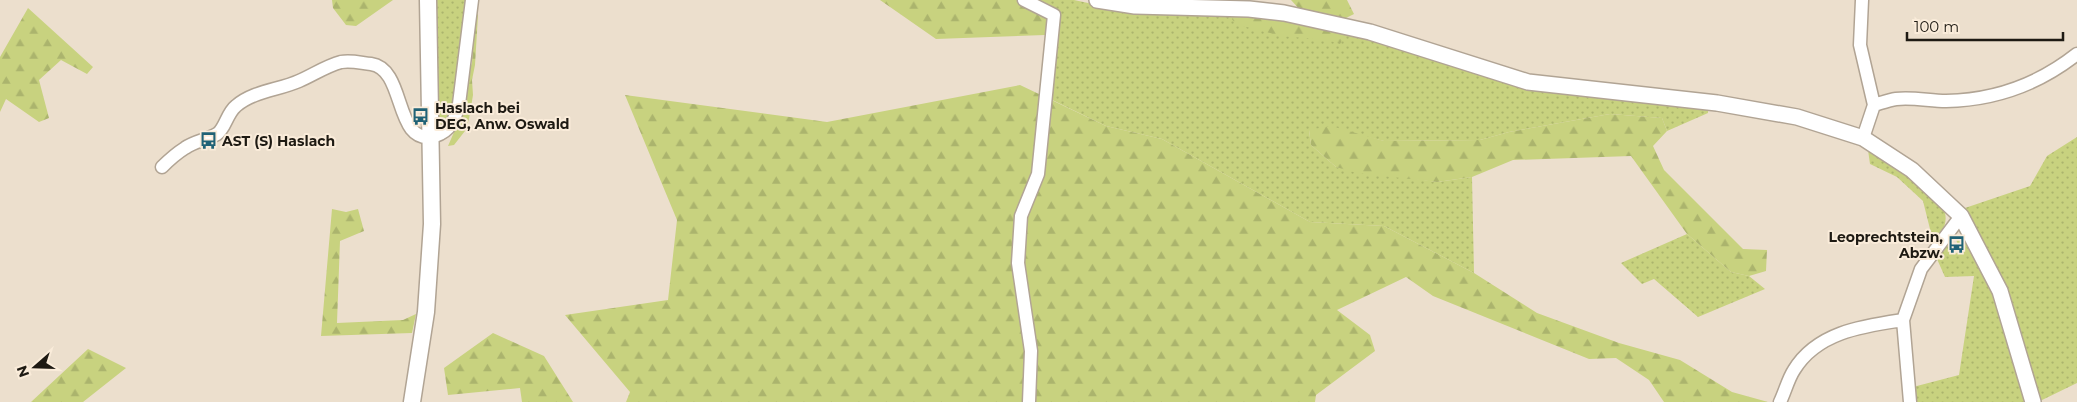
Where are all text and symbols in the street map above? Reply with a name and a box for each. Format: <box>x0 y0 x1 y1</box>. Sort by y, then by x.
scale bar <box>1907 10 2063 42</box>
text: 100 m <box>1914 17 1959 36</box>
place label: Haslach bei DEG, Anw. Oswald <box>435 99 570 133</box>
bus stop icon: Haslach bei DEG, Anw. Oswald <box>411 106 431 126</box>
bus stop icon: AST (S) Haslach <box>198 131 218 151</box>
place label: AST (S) Haslach <box>221 132 335 150</box>
place label: Leoprechtstein, Abzw. <box>1829 228 1943 262</box>
bus stop icon: Leoprechtstein, Abzw. <box>1947 235 1967 255</box>
north arrow <box>10 342 60 392</box>
text: N <box>12 363 33 380</box>

